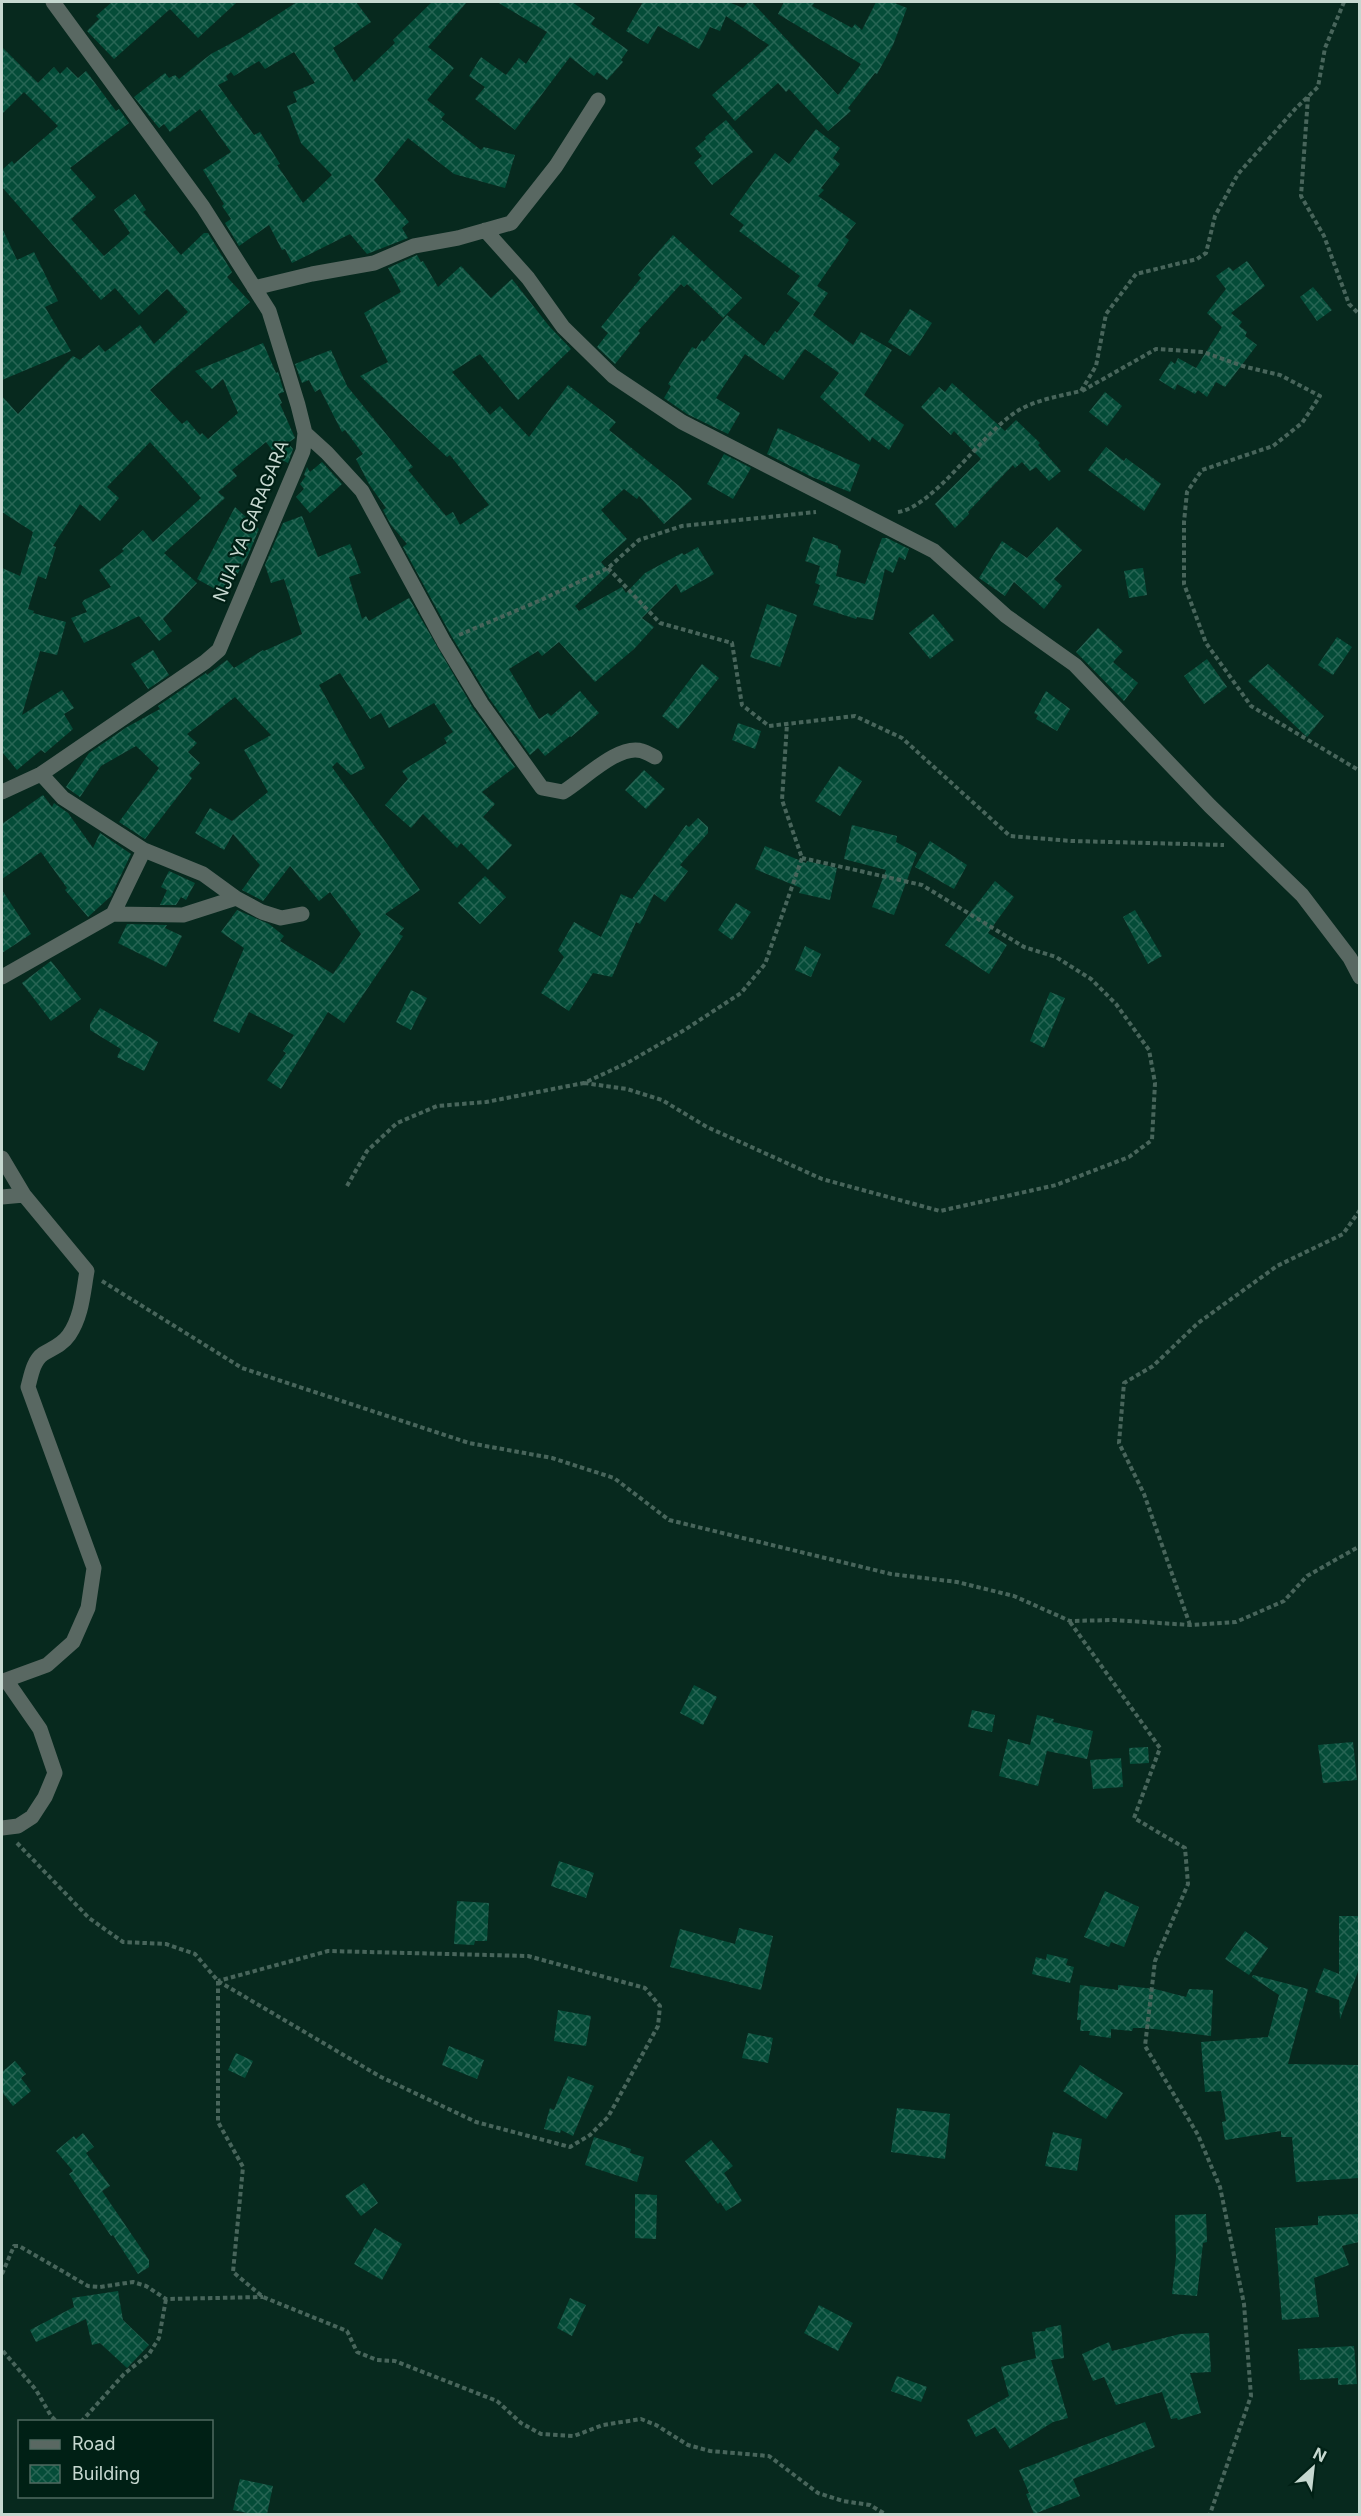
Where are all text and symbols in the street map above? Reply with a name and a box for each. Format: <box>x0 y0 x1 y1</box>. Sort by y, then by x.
street label: NJIA YA GARAGARA <box>208 437 293 605</box>
legend <box>18 2420 213 2498</box>
text: Road <box>72 2433 115 2454</box>
north arrow <box>1283 2438 1343 2498</box>
text: N <box>1310 2443 1330 2466</box>
text: Building <box>72 2463 140 2484</box>

